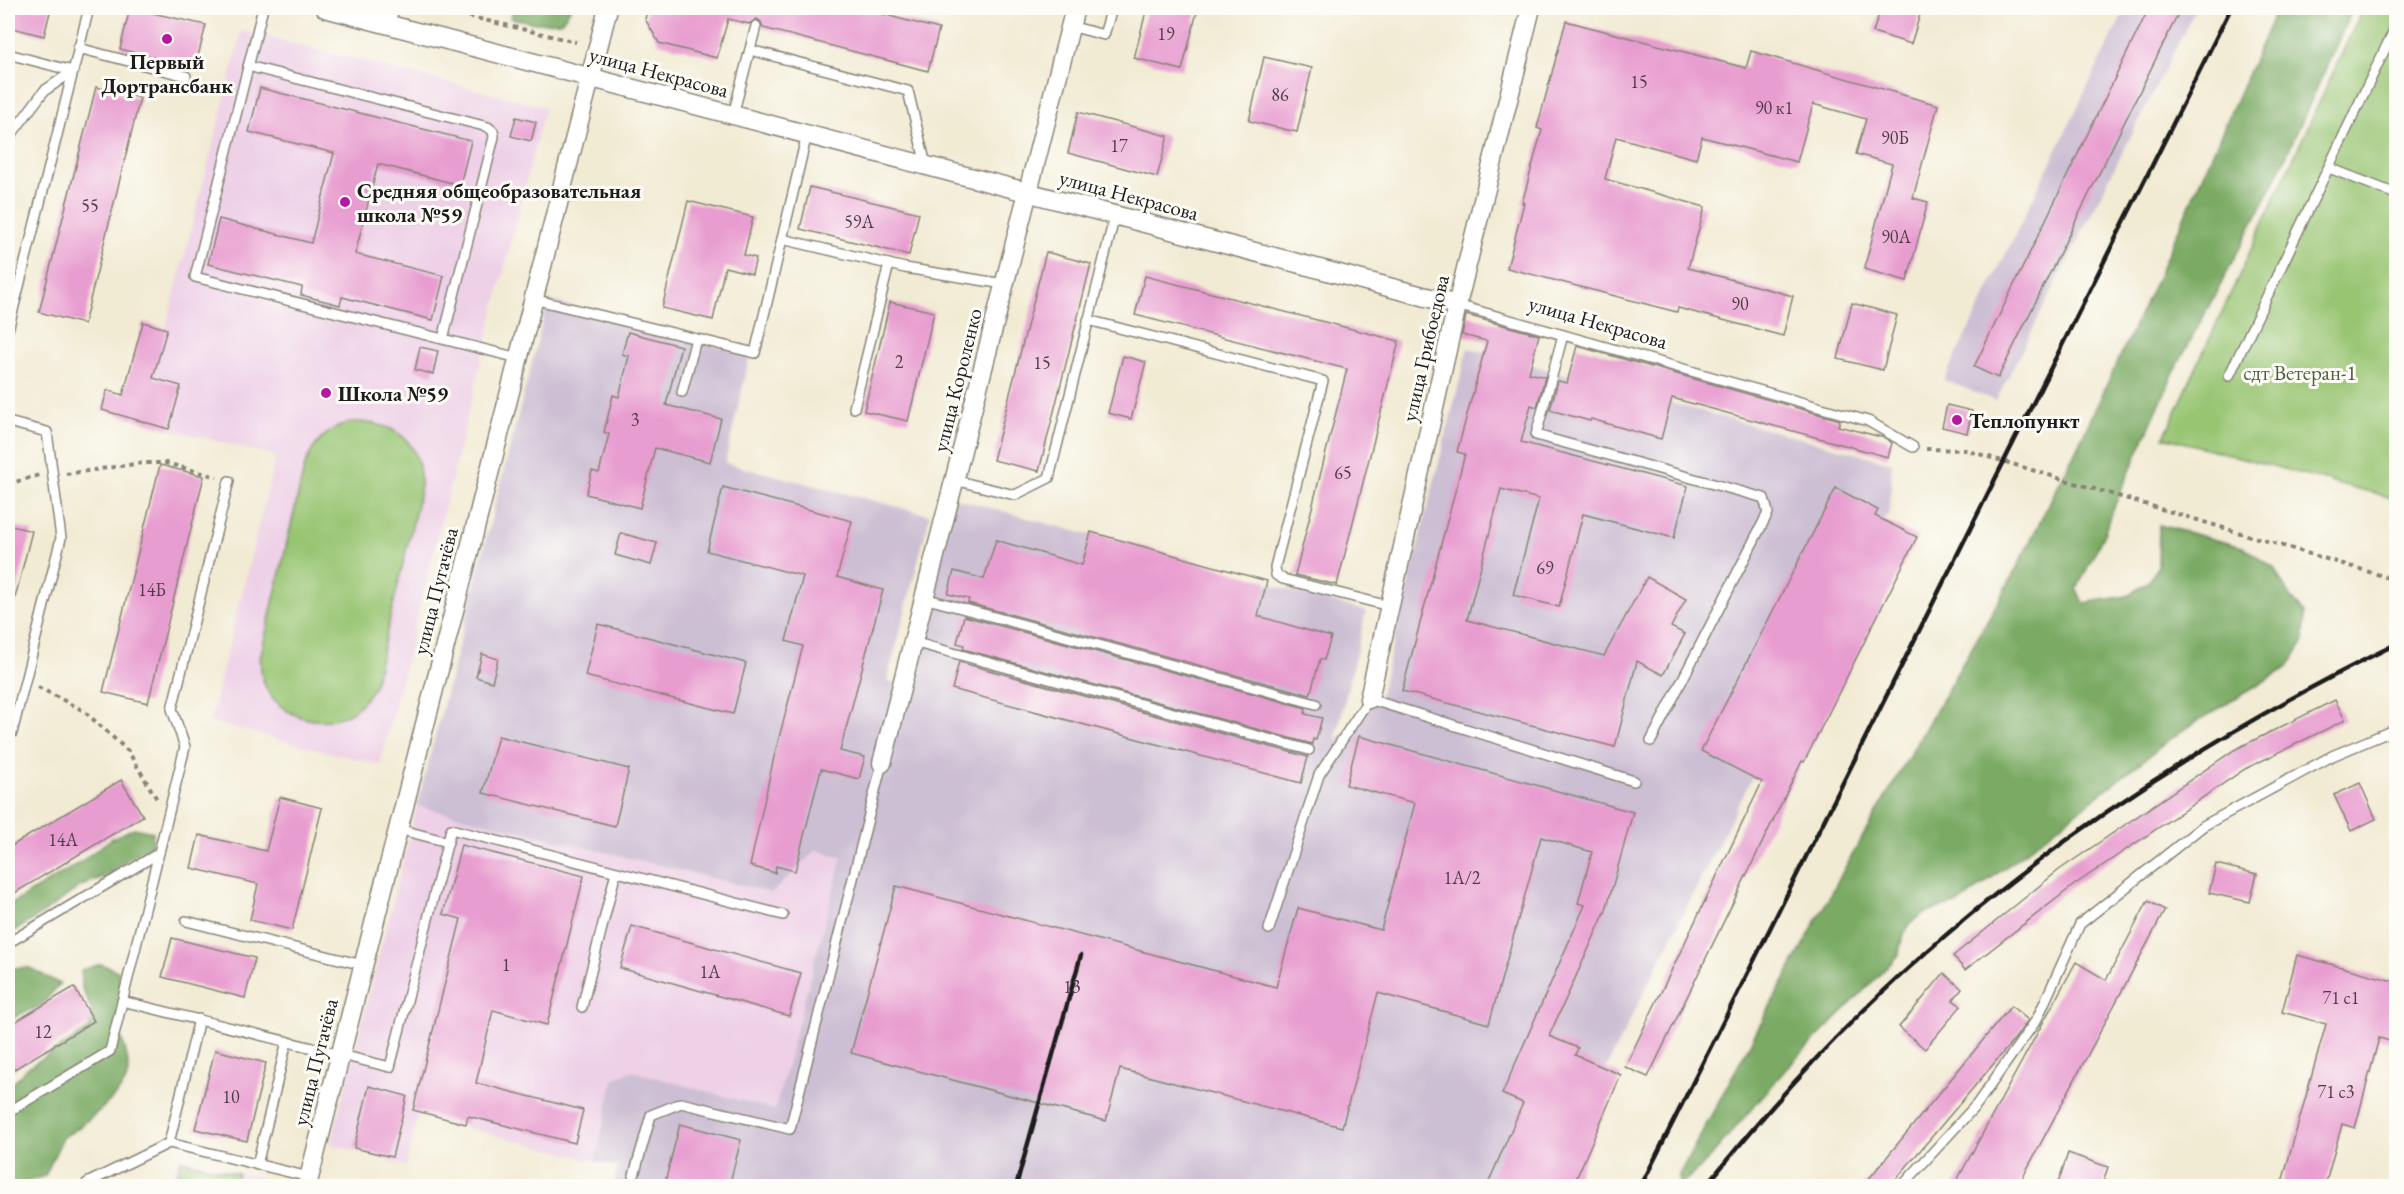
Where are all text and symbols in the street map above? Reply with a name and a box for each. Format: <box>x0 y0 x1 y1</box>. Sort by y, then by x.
house number: 19 <box>1157 22 1175 45</box>
marker: Первый Дортрансбанк <box>160 32 174 46</box>
street label: улица Некрасова <box>586 40 732 104</box>
place label: Первый Дортрансбанк <box>101 48 233 99</box>
house number: 15 <box>1630 70 1648 93</box>
house number: 86 <box>1271 83 1289 106</box>
house number: 90 к1 <box>1755 96 1793 119</box>
house number: 90Б <box>1881 126 1909 149</box>
house number: 17 <box>1110 134 1128 157</box>
street label: улица Некрасова <box>1056 163 1202 227</box>
place label: Средняя общеобразовательная школа №59 <box>357 177 641 228</box>
house number: 55 <box>81 194 99 217</box>
marker: Средняя общеобразовательная школа №59 <box>338 195 352 209</box>
house number: 59А <box>844 210 874 233</box>
house number: 90А <box>1881 225 1911 248</box>
street label: улица Грибоедова <box>1395 271 1455 424</box>
street label: улица Некрасова <box>1525 289 1671 355</box>
house number: 90 <box>1731 292 1749 315</box>
street label: улица Короленко <box>926 305 988 455</box>
house number: 2 <box>895 350 904 373</box>
house number: 15 <box>1033 351 1051 374</box>
park label: сдт Ветеран-1 <box>2243 359 2357 386</box>
place label: Школа №59 <box>338 380 448 407</box>
marker: Школа №59 <box>319 386 333 400</box>
place label: Теплопункт <box>1969 407 2080 434</box>
house number: 3 <box>631 408 639 431</box>
marker: Теплопункт <box>1950 413 1964 427</box>
house number: 65 <box>1334 461 1352 484</box>
street label: улица Пугачёва <box>406 524 464 657</box>
house number: 69 <box>1536 556 1554 579</box>
house number: 14Б <box>138 578 166 601</box>
house number: 14А <box>48 828 78 851</box>
house number: 1А/2 <box>1444 866 1481 889</box>
house number: 1 <box>502 953 510 976</box>
house number: 1А <box>699 960 721 983</box>
house number: 13 <box>1063 975 1081 998</box>
house number: 71 с1 <box>2323 986 2359 1009</box>
street label: улица Пугачёва <box>286 995 344 1128</box>
house number: 12 <box>34 1020 52 1043</box>
house number: 71 с3 <box>2318 1080 2354 1103</box>
house number: 10 <box>222 1085 240 1108</box>

